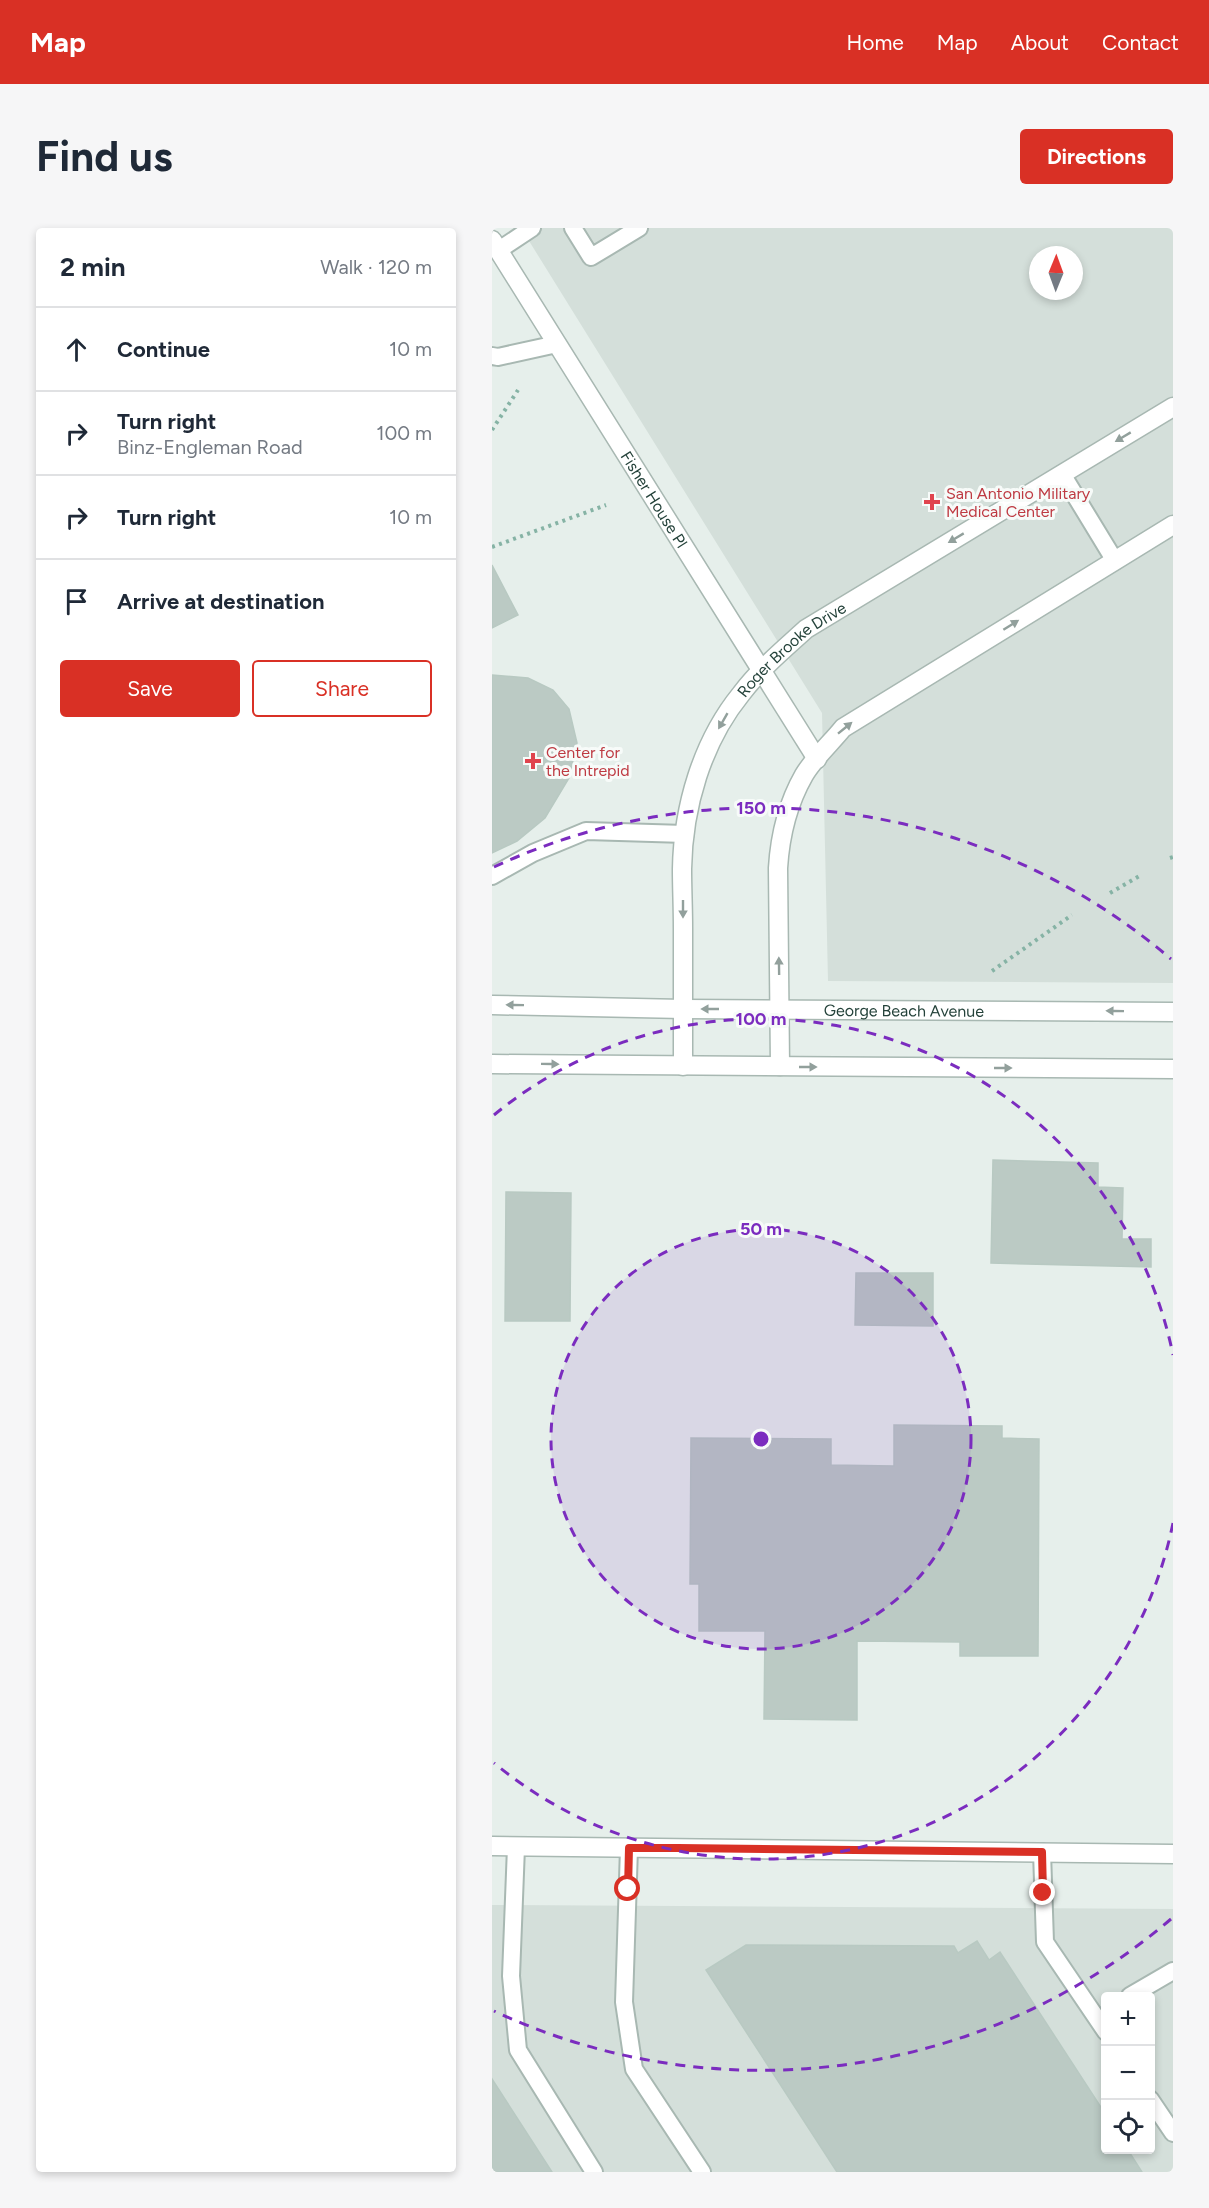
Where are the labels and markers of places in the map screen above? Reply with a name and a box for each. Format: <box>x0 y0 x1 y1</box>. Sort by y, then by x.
place label: San Antonio Military Medical Center <box>946 484 1091 521</box>
marker: San Antonio Military Medical Center <box>923 493 941 511</box>
place label: Center for the Intrepid <box>546 743 630 780</box>
marker: Center for the Intrepid <box>524 752 542 770</box>
centre of rings <box>751 1429 771 1449</box>

